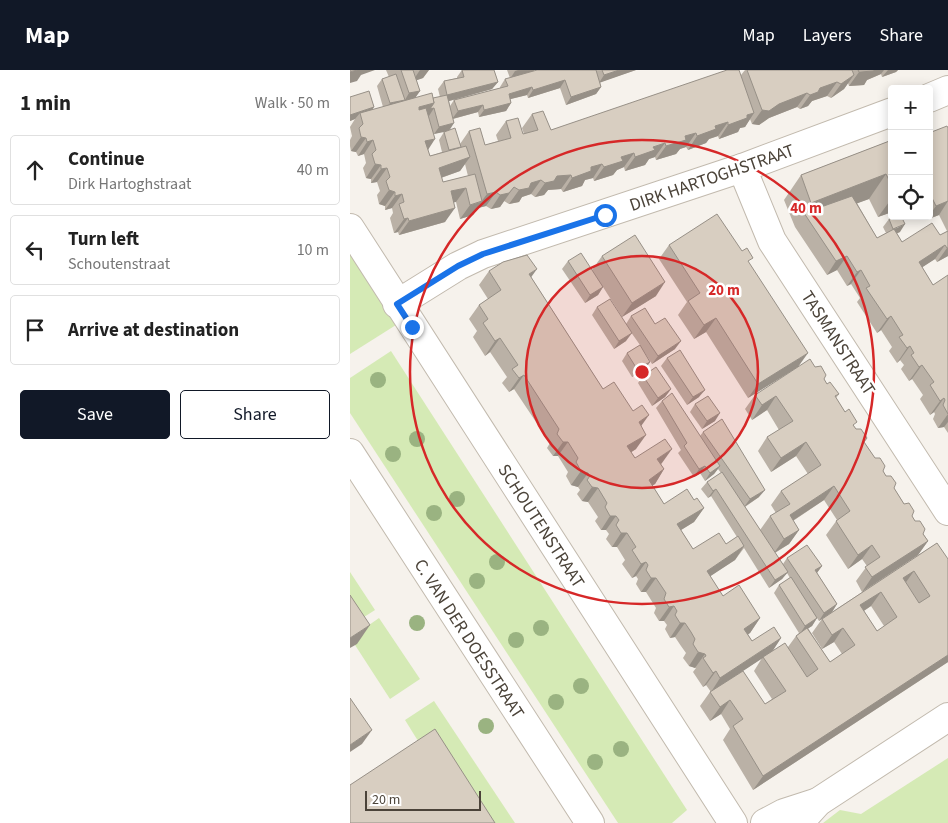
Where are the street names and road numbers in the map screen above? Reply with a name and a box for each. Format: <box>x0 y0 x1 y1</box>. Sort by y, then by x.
street label: DIRK HARTOGHSTRAAT <box>626 138 798 218</box>
street label: TASMANSTRAAT <box>795 286 881 400</box>
street label: SCHOUTENSTRAAT <box>492 459 591 593</box>
street label: C. VAN DER DOESSTRAAT <box>408 554 530 724</box>

